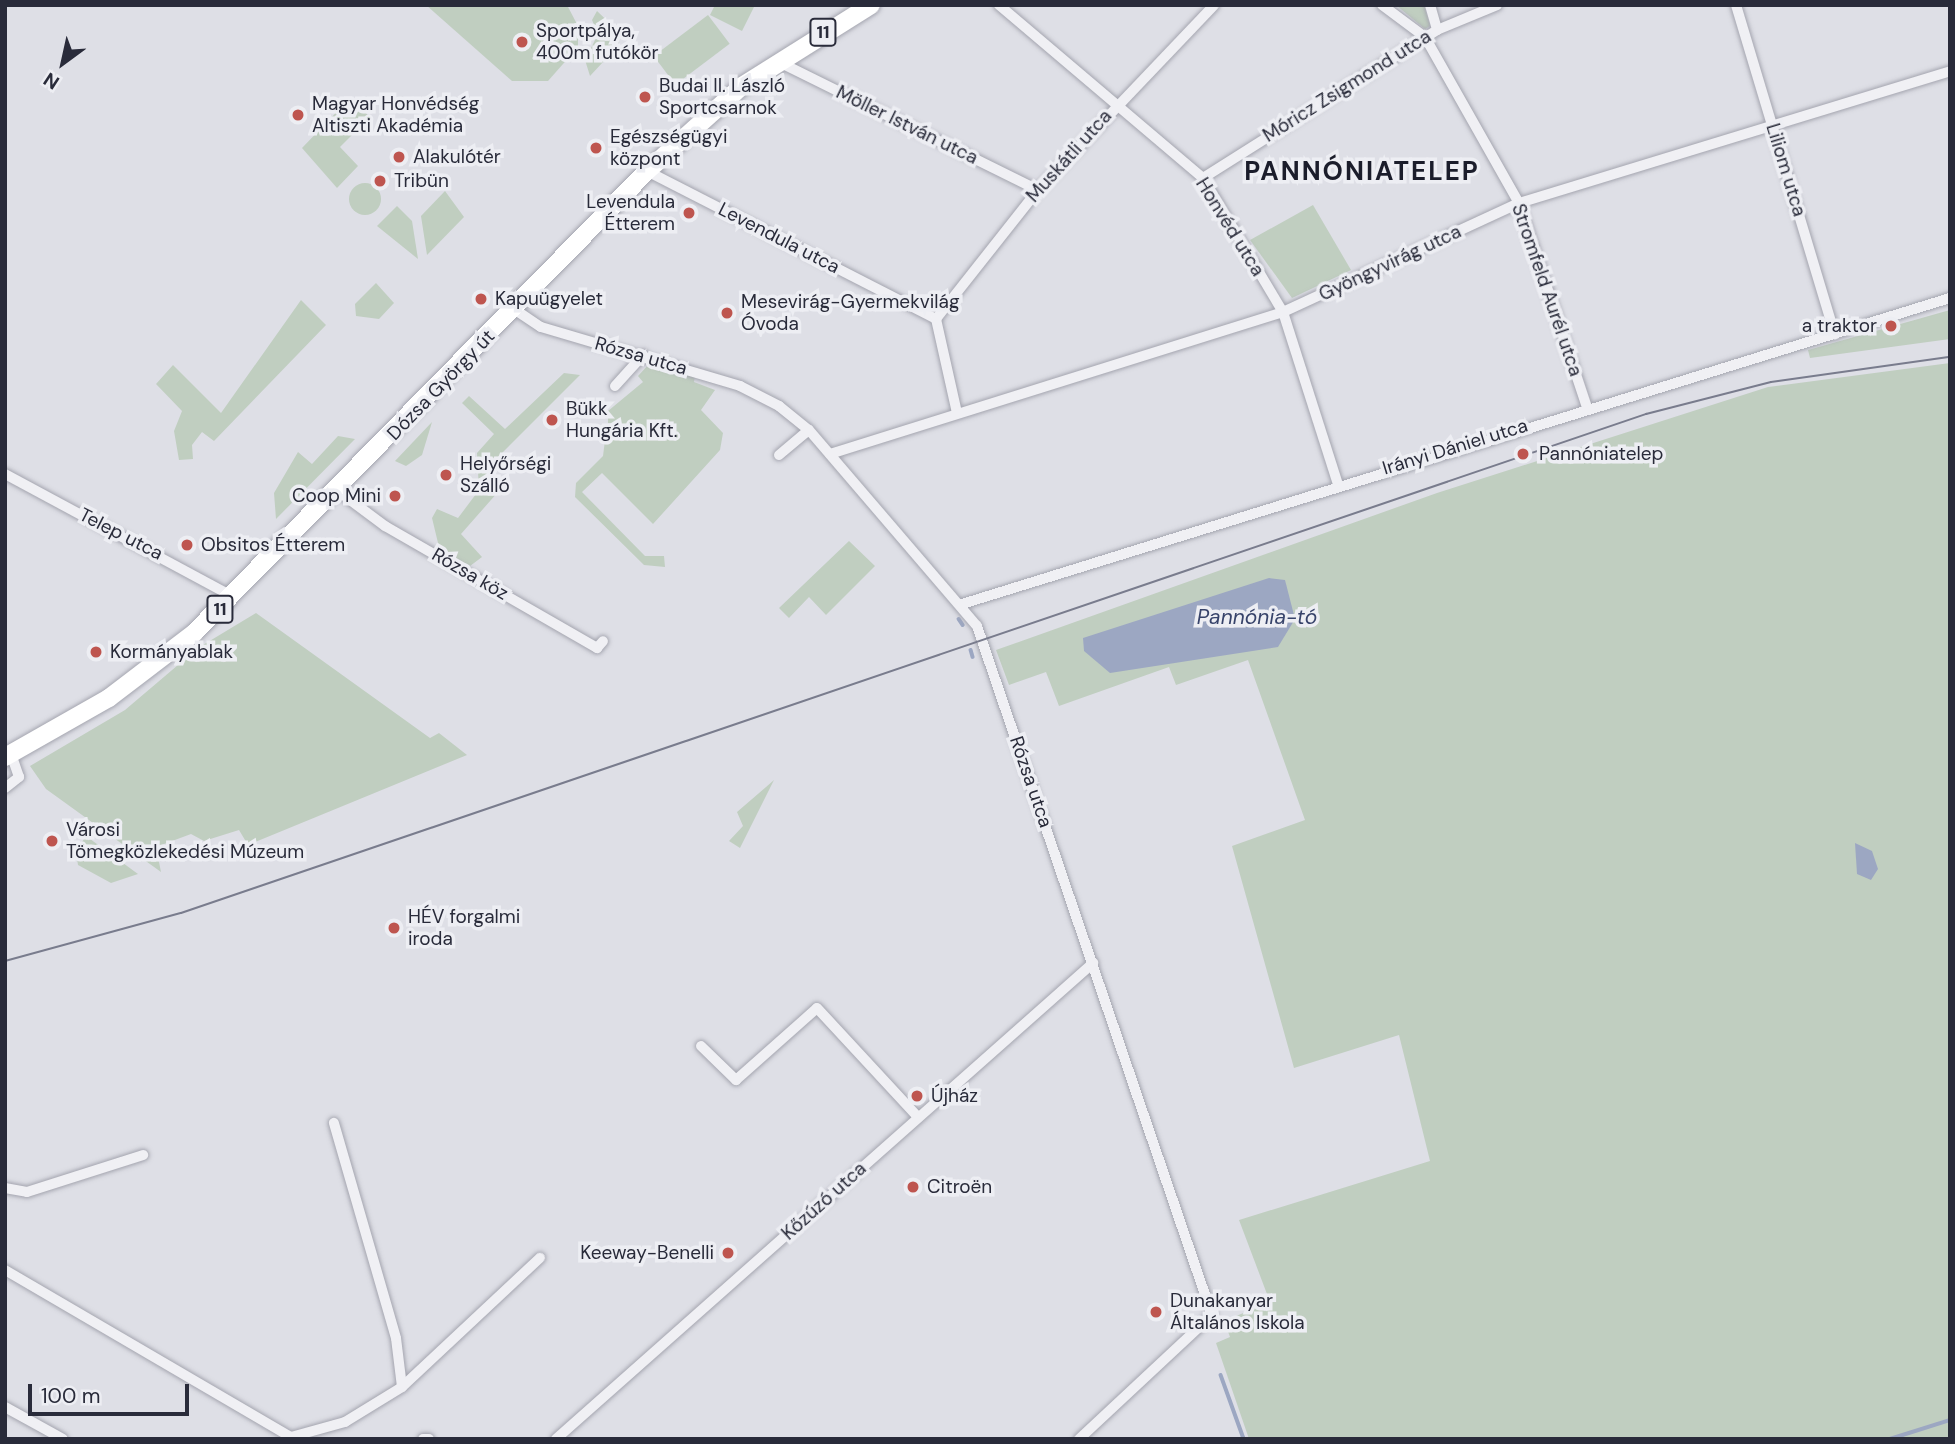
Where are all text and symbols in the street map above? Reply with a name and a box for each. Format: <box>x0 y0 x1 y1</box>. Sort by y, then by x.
road number: 11 <box>809 17 837 46</box>
place label: Sportpálya, 400m futókör <box>536 20 658 64</box>
street label: Móricz Zsigmond utca <box>1259 25 1435 147</box>
north arrow <box>28 28 98 98</box>
marker: Sportpálya, 400m futókör <box>514 34 530 50</box>
text: N <box>39 67 64 95</box>
place label: Budai II. László Sportcsarnok <box>659 75 785 119</box>
street label: Möller István utca <box>832 81 982 169</box>
marker: Budai II. László Sportcsarnok <box>637 89 653 105</box>
place label: Magyar Honvédség Altiszti Akadémia <box>312 93 479 137</box>
street label: Muskátli utca <box>1022 105 1116 207</box>
marker: Magyar Honvédség Altiszti Akadémia <box>290 107 306 123</box>
street label: Liliom utca <box>1761 121 1811 219</box>
place label: Egészségügyi központ <box>610 126 727 170</box>
marker: Egészségügyi központ <box>588 140 604 156</box>
place label: Alakulótér <box>413 146 501 168</box>
marker: Alakulótér <box>391 149 407 165</box>
district label: PANNÓNIATELEP <box>1246 156 1478 188</box>
place label: Tribün <box>394 170 449 192</box>
marker: Tribün <box>372 173 388 189</box>
street label: Honvéd utca <box>1191 174 1269 280</box>
place label: Levendula Étterem <box>586 191 675 235</box>
street label: Levendula utca <box>715 198 843 278</box>
street label: Stromfeld Aurél utca <box>1507 201 1587 379</box>
marker: Levendula Étterem <box>681 205 697 221</box>
street label: Gyöngyvirág utca <box>1315 220 1465 306</box>
place label: Kapuügyelet <box>495 288 603 310</box>
marker: Kapuügyelet <box>473 291 489 307</box>
place label: Mesevirág-Gyermekvilág Óvoda <box>741 291 959 335</box>
marker: Mesevirág-Gyermekvilág Óvoda <box>719 305 735 321</box>
place label: a traktor <box>1802 315 1877 337</box>
marker: a traktor <box>1883 318 1899 334</box>
street label: Dózsa György út <box>383 325 499 445</box>
street label: Rózsa utca <box>592 332 690 380</box>
place label: Bükk Hungária Kft. <box>566 398 677 442</box>
marker: Bükk Hungária Kft. <box>544 412 560 428</box>
street label: Irányi Dániel utca <box>1380 414 1530 480</box>
place label: Pannóniatelep <box>1539 443 1663 465</box>
marker: Pannóniatelep <box>1513 444 1533 464</box>
place label: Helyőrségi Szálló <box>460 453 551 497</box>
marker: Helyőrségi Szálló <box>438 467 454 483</box>
place label: Coop Mini <box>292 485 381 507</box>
marker: Coop Mini <box>387 488 403 504</box>
street label: Telep utca <box>75 503 167 565</box>
place label: Obsitos Étterem <box>201 534 345 556</box>
marker: Obsitos Étterem <box>179 537 195 553</box>
street label: Rózsa köz <box>428 543 512 605</box>
road number: 11 <box>206 594 234 624</box>
water label: Pannónia-tó <box>1197 604 1317 630</box>
place label: Kormányablak <box>110 641 233 663</box>
marker: Kormányablak <box>88 644 104 660</box>
street label: Rózsa utca <box>1005 733 1057 831</box>
place label: Városi Tömegközlekedési Múzeum <box>66 819 304 863</box>
marker: Városi Tömegközlekedési Múzeum <box>44 833 60 849</box>
place label: HÉV forgalmi iroda <box>408 906 520 950</box>
marker: HÉV forgalmi iroda <box>386 920 402 936</box>
place label: Újház <box>931 1085 978 1107</box>
marker: Újház <box>909 1088 925 1104</box>
street label: Kőzúzó utca <box>777 1157 871 1245</box>
place label: Citroën <box>927 1176 992 1198</box>
marker: Citroën <box>905 1179 921 1195</box>
place label: Keeway-Benelli <box>580 1242 714 1264</box>
marker: Keeway-Benelli <box>720 1245 736 1261</box>
place label: Dunakanyar Általános Iskola <box>1170 1290 1305 1334</box>
marker: Dunakanyar Általános Iskola <box>1148 1304 1164 1320</box>
scale bar <box>32 1370 192 1414</box>
text: 100 m <box>41 1382 101 1410</box>

